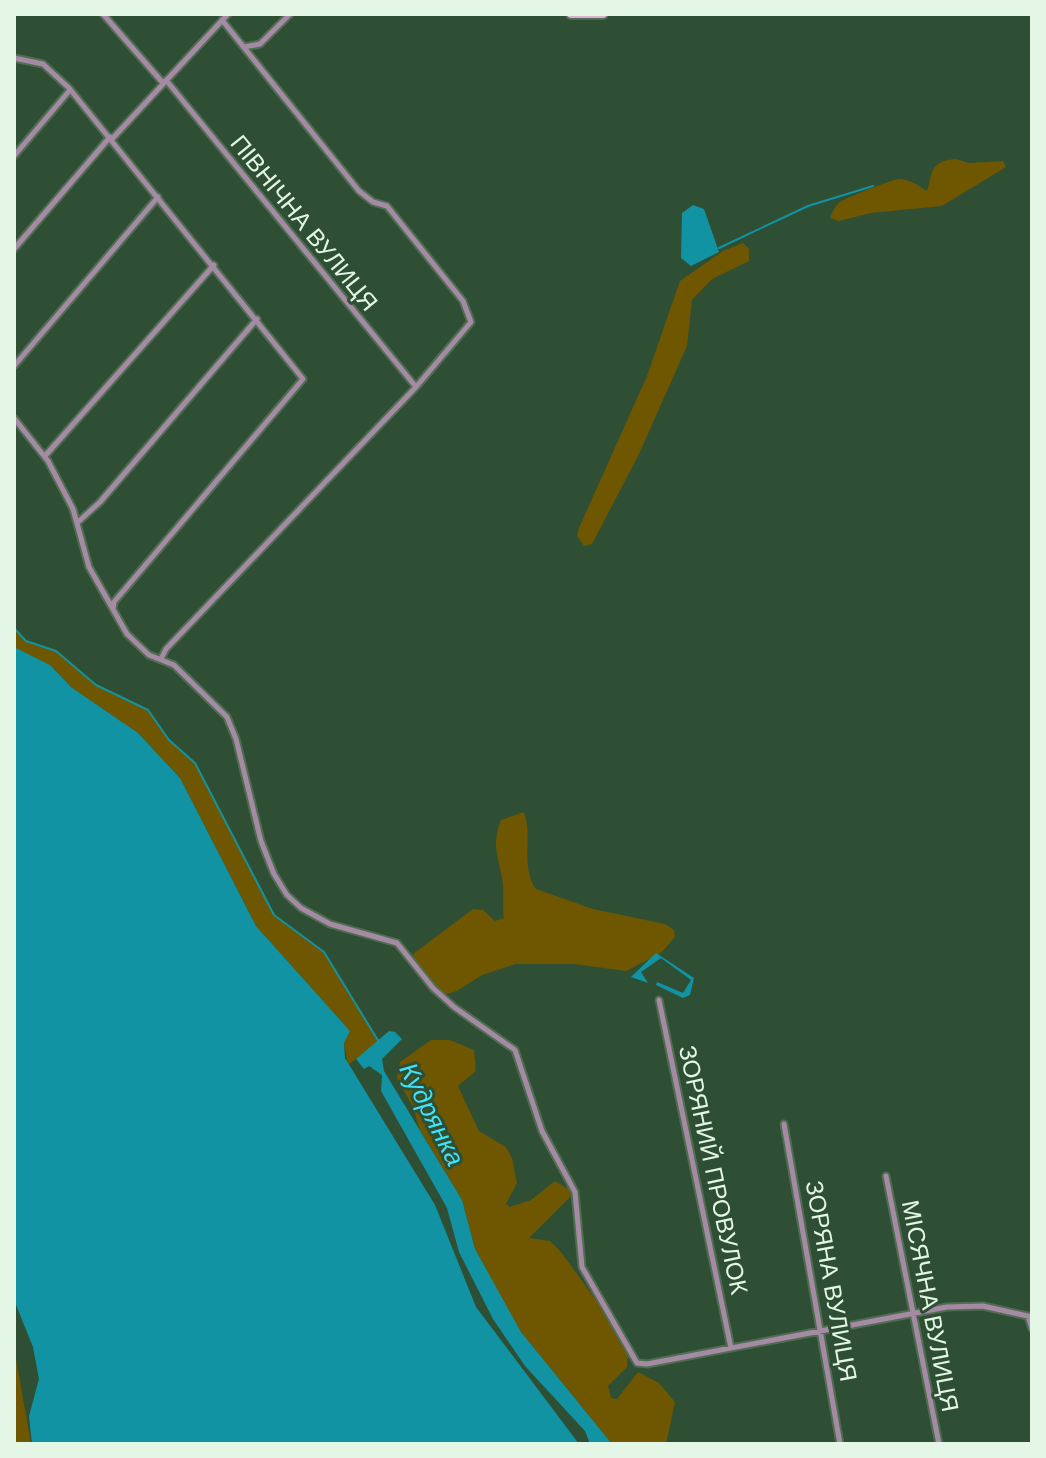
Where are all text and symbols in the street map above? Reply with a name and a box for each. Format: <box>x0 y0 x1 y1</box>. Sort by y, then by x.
street label: ПІВНІЧНА ВУЛИЦЯ <box>225 130 383 316</box>
street label: ЗОРЯНИЙ ПРОВУЛОК <box>674 1043 753 1297</box>
water label: Кудрянка <box>393 1058 471 1170</box>
street label: ЗОРЯНА ВУЛИЦЯ <box>801 1178 862 1383</box>
street label: МІСЯЧНА ВУЛИЦЯ <box>897 1198 964 1414</box>

